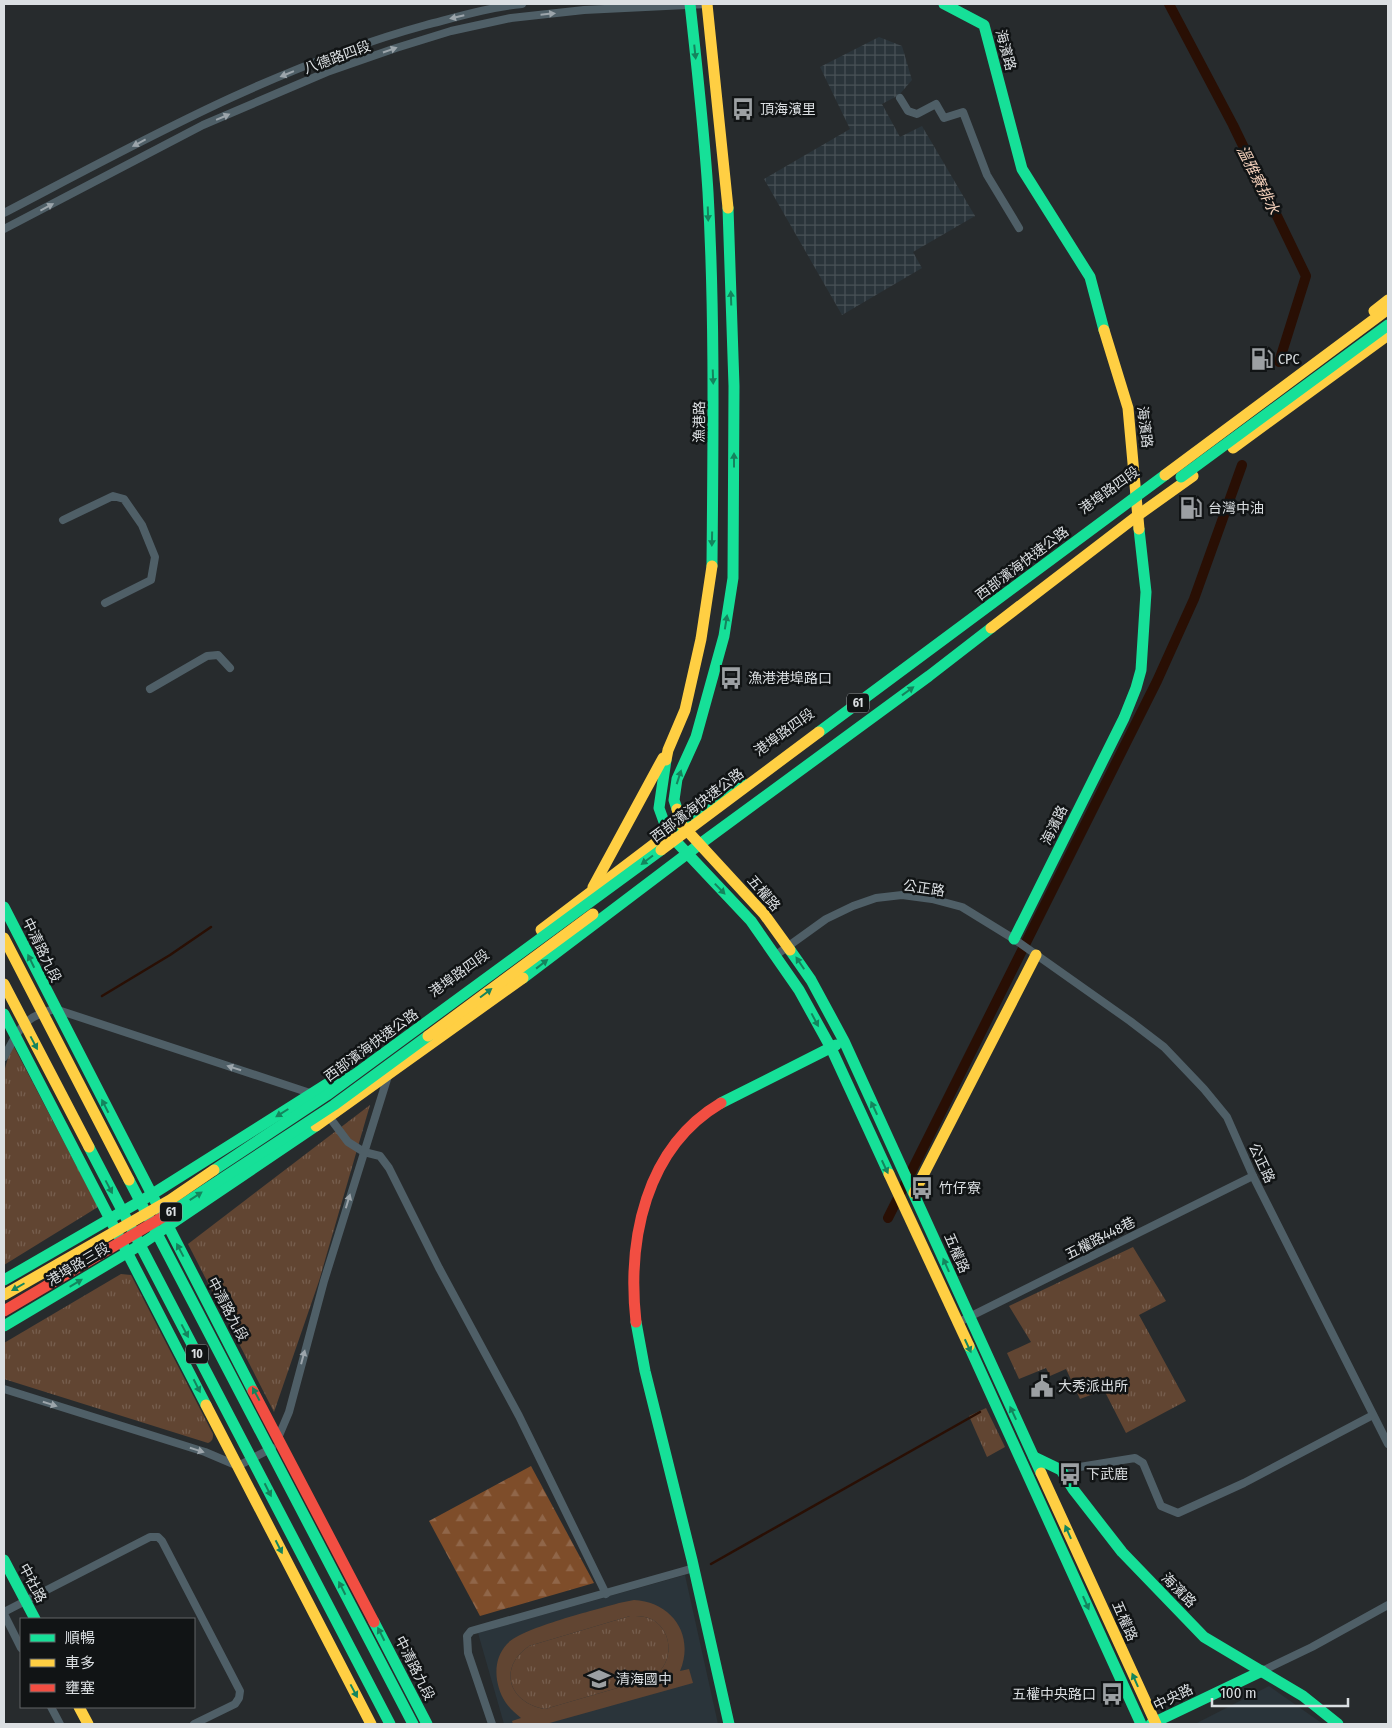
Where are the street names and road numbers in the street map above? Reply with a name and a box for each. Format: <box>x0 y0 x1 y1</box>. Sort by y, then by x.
street label: 海濱路 <box>992 28 1019 73</box>
street label: 八德路四段 <box>301 38 373 77</box>
street label: 漁港路 <box>691 401 708 443</box>
street label: 海濱路 <box>1134 405 1155 449</box>
street label: 港埠路四段 <box>1076 463 1143 518</box>
street label: 西部濱海快速公路 <box>972 523 1072 604</box>
road number: 61 <box>847 694 869 712</box>
street label: 港埠路四段 <box>751 705 818 760</box>
street label: 西部濱海快速公路 <box>647 765 747 846</box>
street label: 海濱路 <box>1038 803 1071 848</box>
street label: 五權路 <box>743 872 784 915</box>
street label: 公正路 <box>902 877 946 900</box>
street label: 中清路九段 <box>19 915 65 985</box>
street label: 港埠路四段 <box>426 946 493 1001</box>
street label: 西部濱海快速公路 <box>321 1006 422 1085</box>
street label: 公正路 <box>1245 1141 1278 1186</box>
road number: 61 <box>160 1202 182 1222</box>
street label: 五權路448巷 <box>1062 1213 1138 1263</box>
street label: 五權路 <box>940 1231 973 1276</box>
street label: 港埠路三段 <box>44 1239 113 1290</box>
street label: 中清路九段 <box>204 1274 251 1344</box>
road number: 10 <box>186 1345 208 1364</box>
street label: 中社路 <box>15 1561 50 1606</box>
street label: 海濱路 <box>1158 1569 1200 1611</box>
street label: 五權路 <box>1108 1599 1141 1644</box>
street label: 中清路九段 <box>391 1633 438 1703</box>
street label: 中央路 <box>1151 1681 1196 1714</box>

